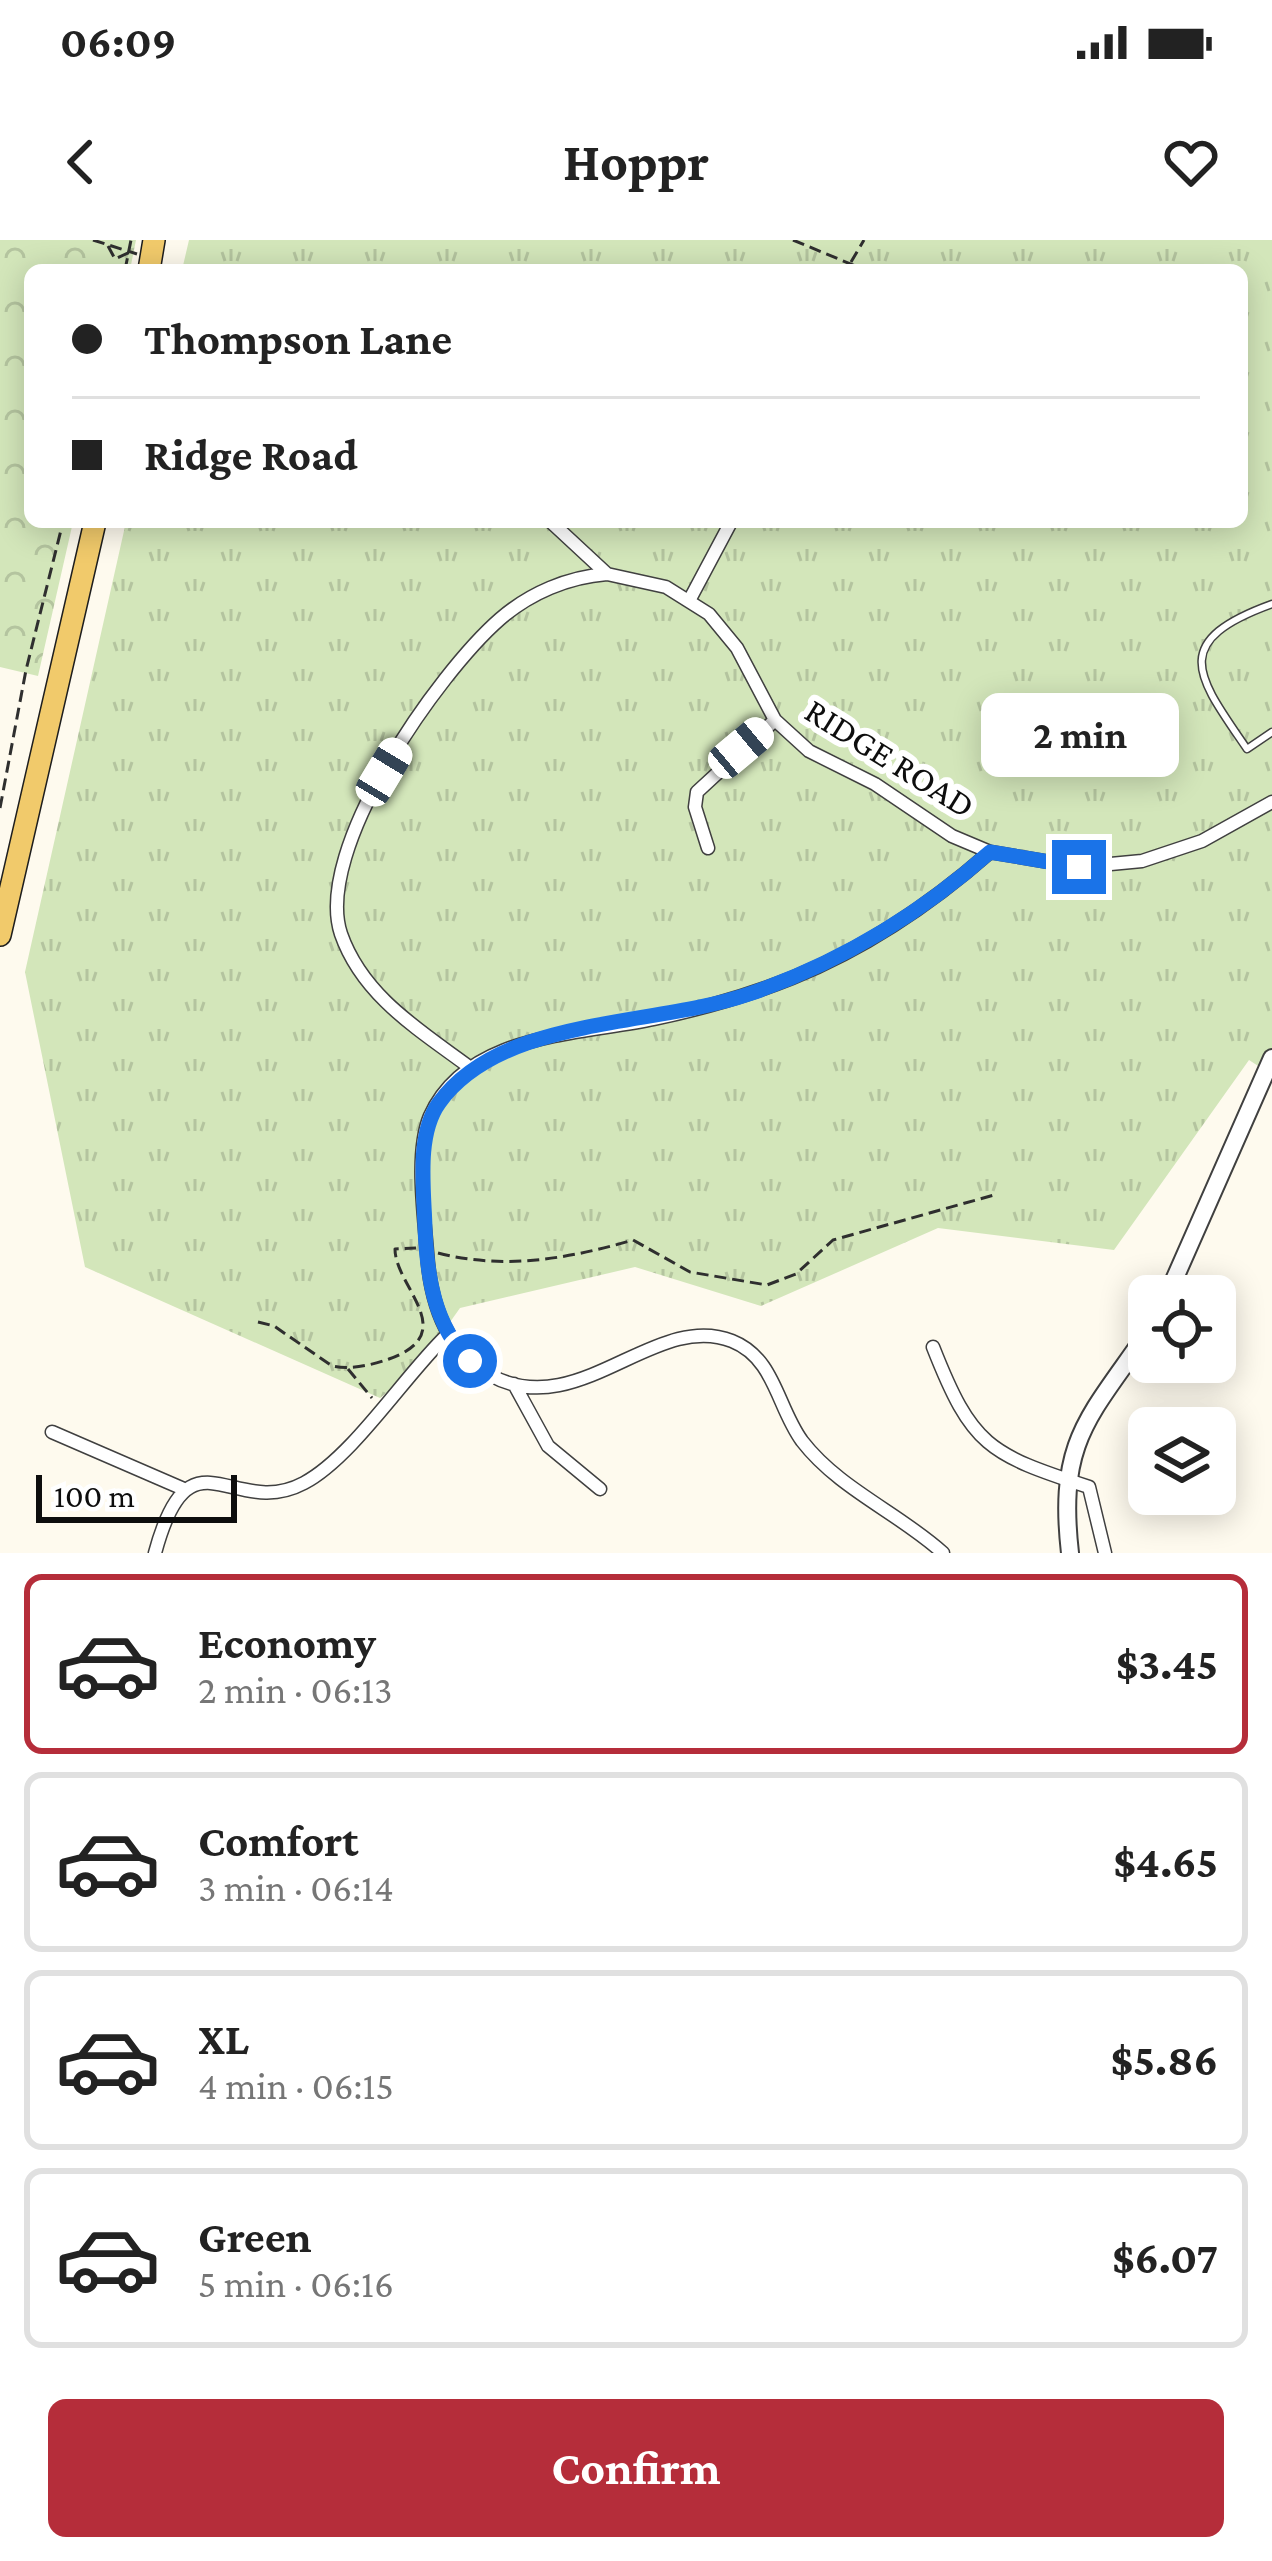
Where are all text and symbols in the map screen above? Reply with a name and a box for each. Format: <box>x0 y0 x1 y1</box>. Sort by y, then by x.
text: 06:09 <box>60 17 176 67</box>
icon: back <box>48 129 114 195</box>
icon: heart <box>1158 129 1224 195</box>
text: Hoppr <box>563 132 709 192</box>
text: Thompson Lane <box>144 314 452 364</box>
text: Ridge Road <box>144 430 358 480</box>
street label: RIDGE ROAD <box>798 690 982 826</box>
callout: 2 min <box>980 693 1178 777</box>
car <box>702 711 780 785</box>
text: 2 min <box>1033 713 1127 756</box>
car <box>350 732 418 812</box>
route end <box>1052 840 1106 894</box>
map controls <box>1128 1275 1236 1515</box>
button: locate <box>1128 1275 1236 1383</box>
route start <box>443 1334 497 1388</box>
button: layers <box>1128 1407 1236 1515</box>
scale bar <box>36 1469 237 1522</box>
text: 100 m <box>54 1477 135 1514</box>
icon: car <box>54 1610 162 1718</box>
text: Economy <box>198 1618 376 1668</box>
text: $3.45 <box>1116 1639 1218 1689</box>
text: 2 min · 06:13 <box>198 1668 393 1711</box>
icon: car <box>54 1808 162 1916</box>
text: Comfort <box>198 1816 359 1866</box>
text: $4.65 <box>1113 1837 1218 1887</box>
text: 3 min · 06:14 <box>198 1866 394 1909</box>
icon: car <box>54 2006 162 2114</box>
text: XL <box>198 2014 249 2064</box>
text: $5.86 <box>1110 2035 1218 2085</box>
text: 4 min · 06:15 <box>198 2064 394 2107</box>
icon: car <box>54 2204 162 2312</box>
text: Green <box>198 2212 312 2262</box>
text: $6.07 <box>1112 2233 1218 2283</box>
text: 5 min · 06:16 <box>198 2262 394 2305</box>
button: Confirm <box>48 2399 1224 2537</box>

